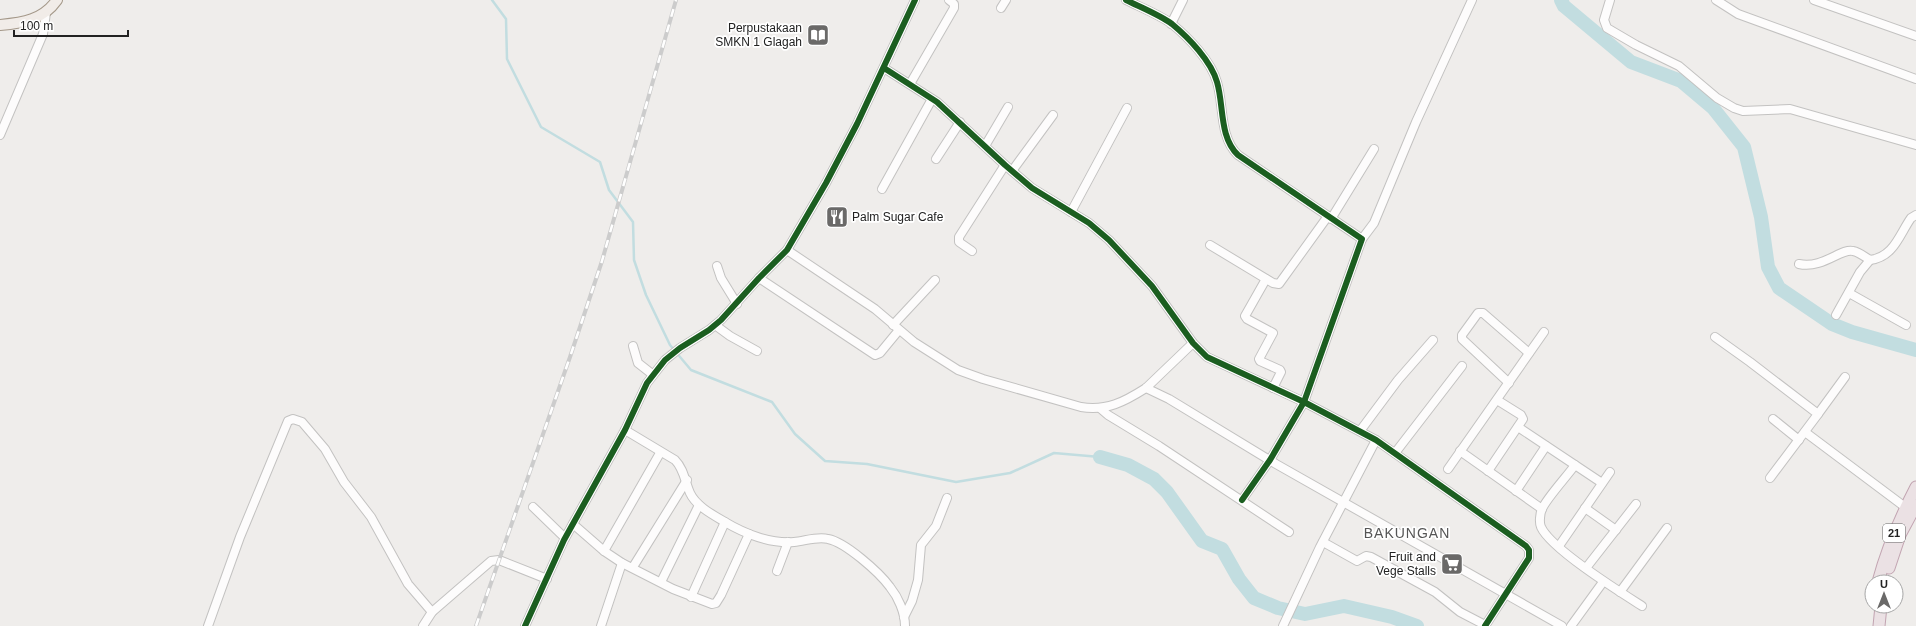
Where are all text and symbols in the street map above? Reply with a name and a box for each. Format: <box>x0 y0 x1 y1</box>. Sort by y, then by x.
scale bar <box>14 12 128 38</box>
text: 100 m <box>20 19 53 33</box>
place label: Perpustakaan SMKN 1 Glagah <box>715 21 802 49</box>
library icon: Perpustakaan SMKN 1 Glagah <box>805 22 831 48</box>
restaurant icon: Palm Sugar Cafe <box>824 204 850 230</box>
place label: Palm Sugar Cafe <box>852 210 944 224</box>
road number: 21 <box>1883 524 1905 542</box>
district label: BAKUNGAN <box>1364 525 1450 541</box>
place label: Fruit and Vege Stalls <box>1376 550 1436 578</box>
supermarket icon: Fruit and Vege Stalls <box>1439 551 1465 577</box>
north arrow <box>1864 574 1904 614</box>
text: U <box>1880 578 1888 590</box>

